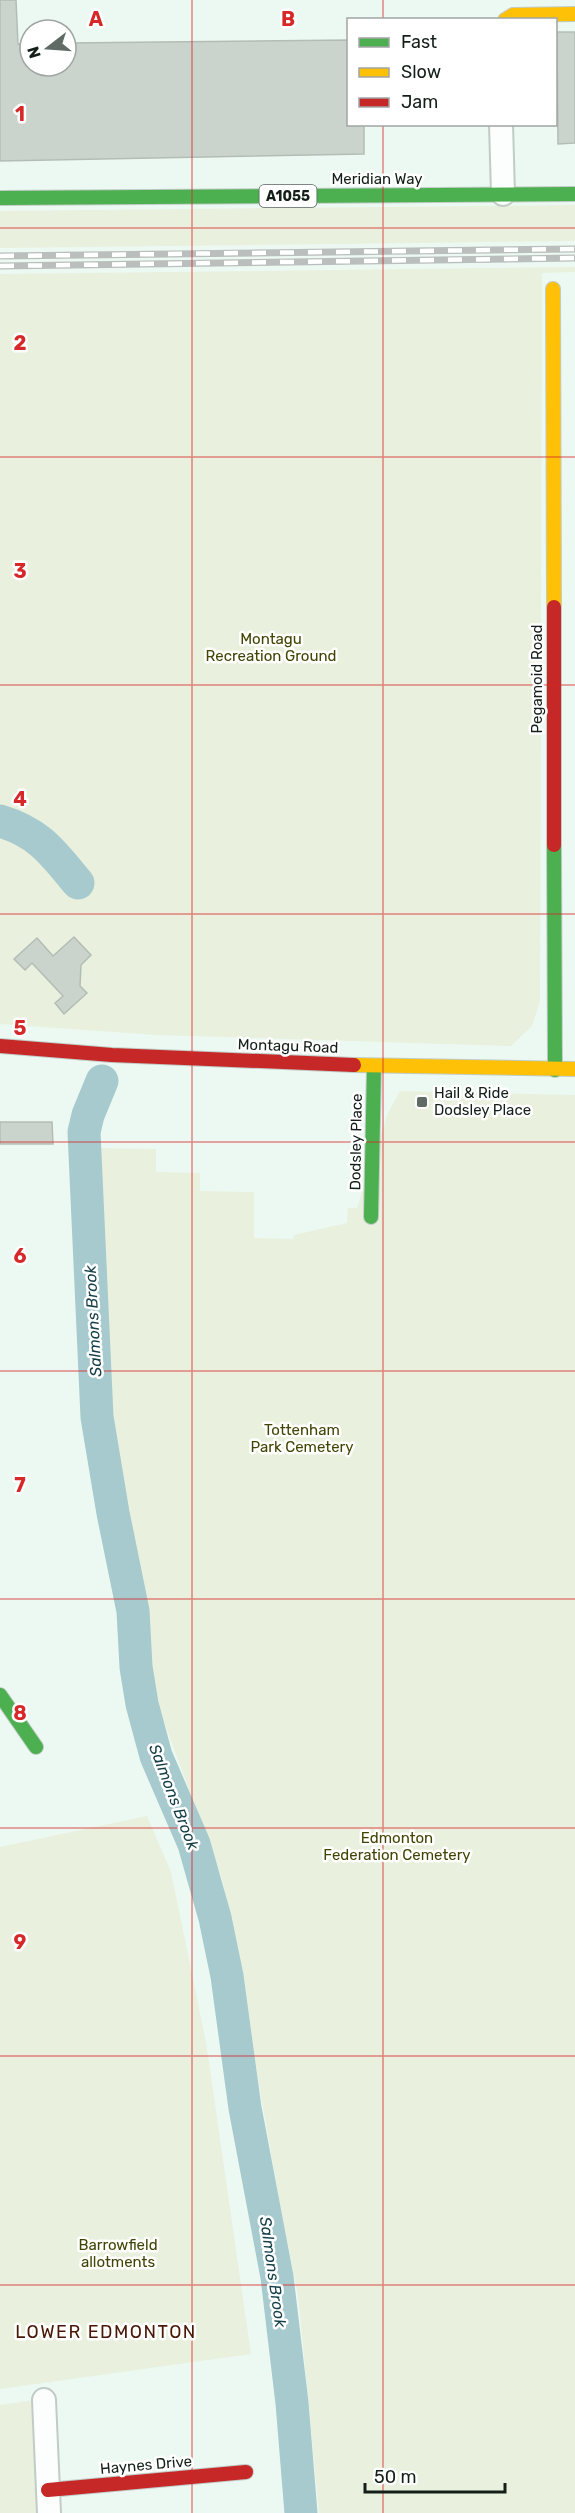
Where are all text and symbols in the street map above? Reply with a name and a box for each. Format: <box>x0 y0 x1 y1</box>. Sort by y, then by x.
text: A <box>89 7 104 31</box>
text: B <box>281 7 295 31</box>
north arrow <box>18 18 78 78</box>
legend <box>347 18 557 126</box>
text: Fast <box>401 31 437 53</box>
text: N <box>23 44 45 61</box>
text: Slow <box>401 61 441 83</box>
text: Jam <box>401 91 438 113</box>
text: 1 <box>15 102 25 126</box>
street label: Meridian Way <box>331 170 423 188</box>
road number: A1055 <box>260 185 316 207</box>
text: 2 <box>14 331 27 355</box>
text: 3 <box>13 559 27 583</box>
street label: Pegamoid Road <box>528 625 546 733</box>
park label: Montagu Recreation Ground <box>206 630 336 665</box>
text: 4 <box>13 787 27 811</box>
text: 5 <box>14 1016 27 1040</box>
street label: Montagu Road <box>237 1035 339 1057</box>
place label: Hail & Ride Dodsley Place <box>434 1084 531 1119</box>
street label: Dodsley Place <box>346 1093 366 1191</box>
marker: Hail & Ride Dodsley Place <box>415 1095 429 1109</box>
text: 6 <box>13 1244 27 1268</box>
water label: Salmons Brook <box>81 1264 105 1377</box>
park label: Tottenham Park Cemetery <box>250 1421 354 1456</box>
text: 7 <box>14 1473 26 1497</box>
text: 8 <box>13 1701 27 1725</box>
water label: Salmons Brook <box>145 1741 203 1853</box>
park label: Edmonton Federation Cemetery <box>323 1829 471 1864</box>
text: 9 <box>14 1930 27 1954</box>
water label: Salmons Brook <box>256 2215 290 2329</box>
park label: Barrowfield allotments <box>78 2236 158 2271</box>
district label: LOWER EDMONTON <box>15 2321 197 2343</box>
street label: Haynes Drive <box>99 2452 193 2478</box>
scale bar <box>365 2456 504 2494</box>
text: 50 m <box>374 2466 417 2488</box>

